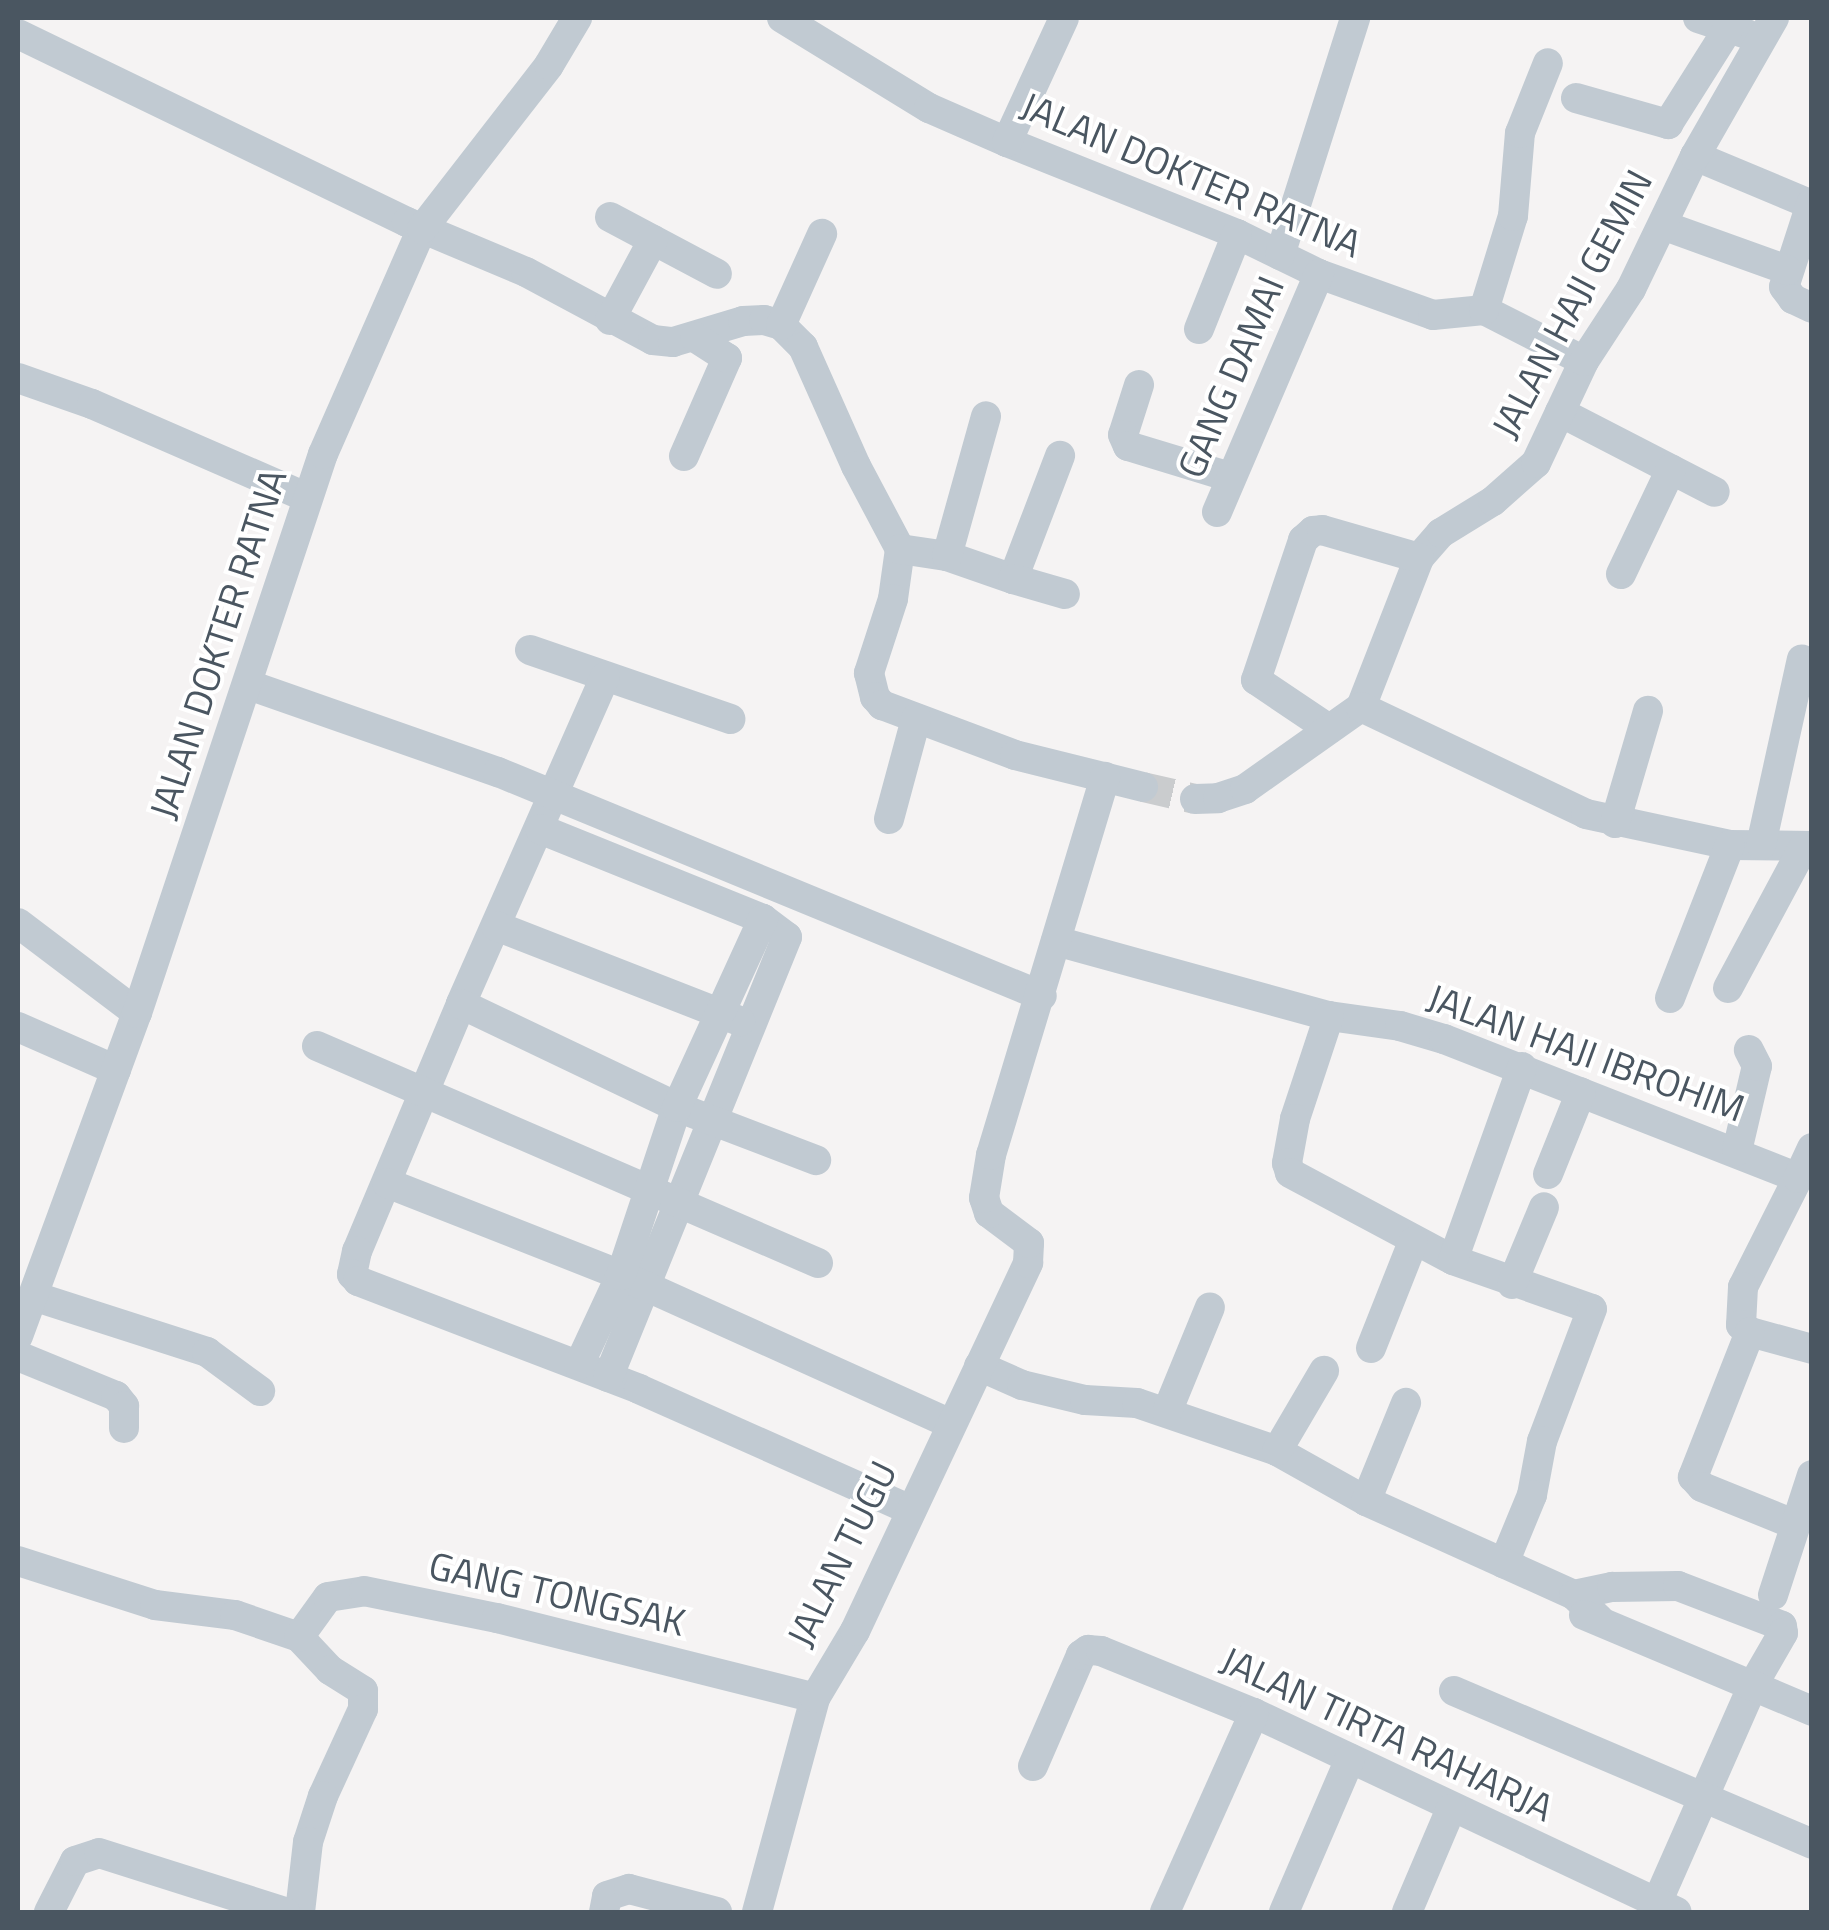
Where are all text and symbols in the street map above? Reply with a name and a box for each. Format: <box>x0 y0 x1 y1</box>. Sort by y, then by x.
street label: JALAN DOKTER RATNA <box>1014 83 1368 267</box>
street label: JALAN HAJI GEMIN <box>1482 162 1662 446</box>
street label: GANG DAMAI <box>1168 270 1294 484</box>
street label: JALAN DOKTER RATNA <box>140 463 296 825</box>
street label: JALAN HAJI IBROHIM <box>1421 975 1751 1131</box>
street label: JALAN TUGU <box>777 1454 907 1654</box>
street label: GANG TONGSAK <box>425 1542 689 1646</box>
street label: JALAN TIRTA RAHARJA <box>1214 1637 1560 1831</box>

